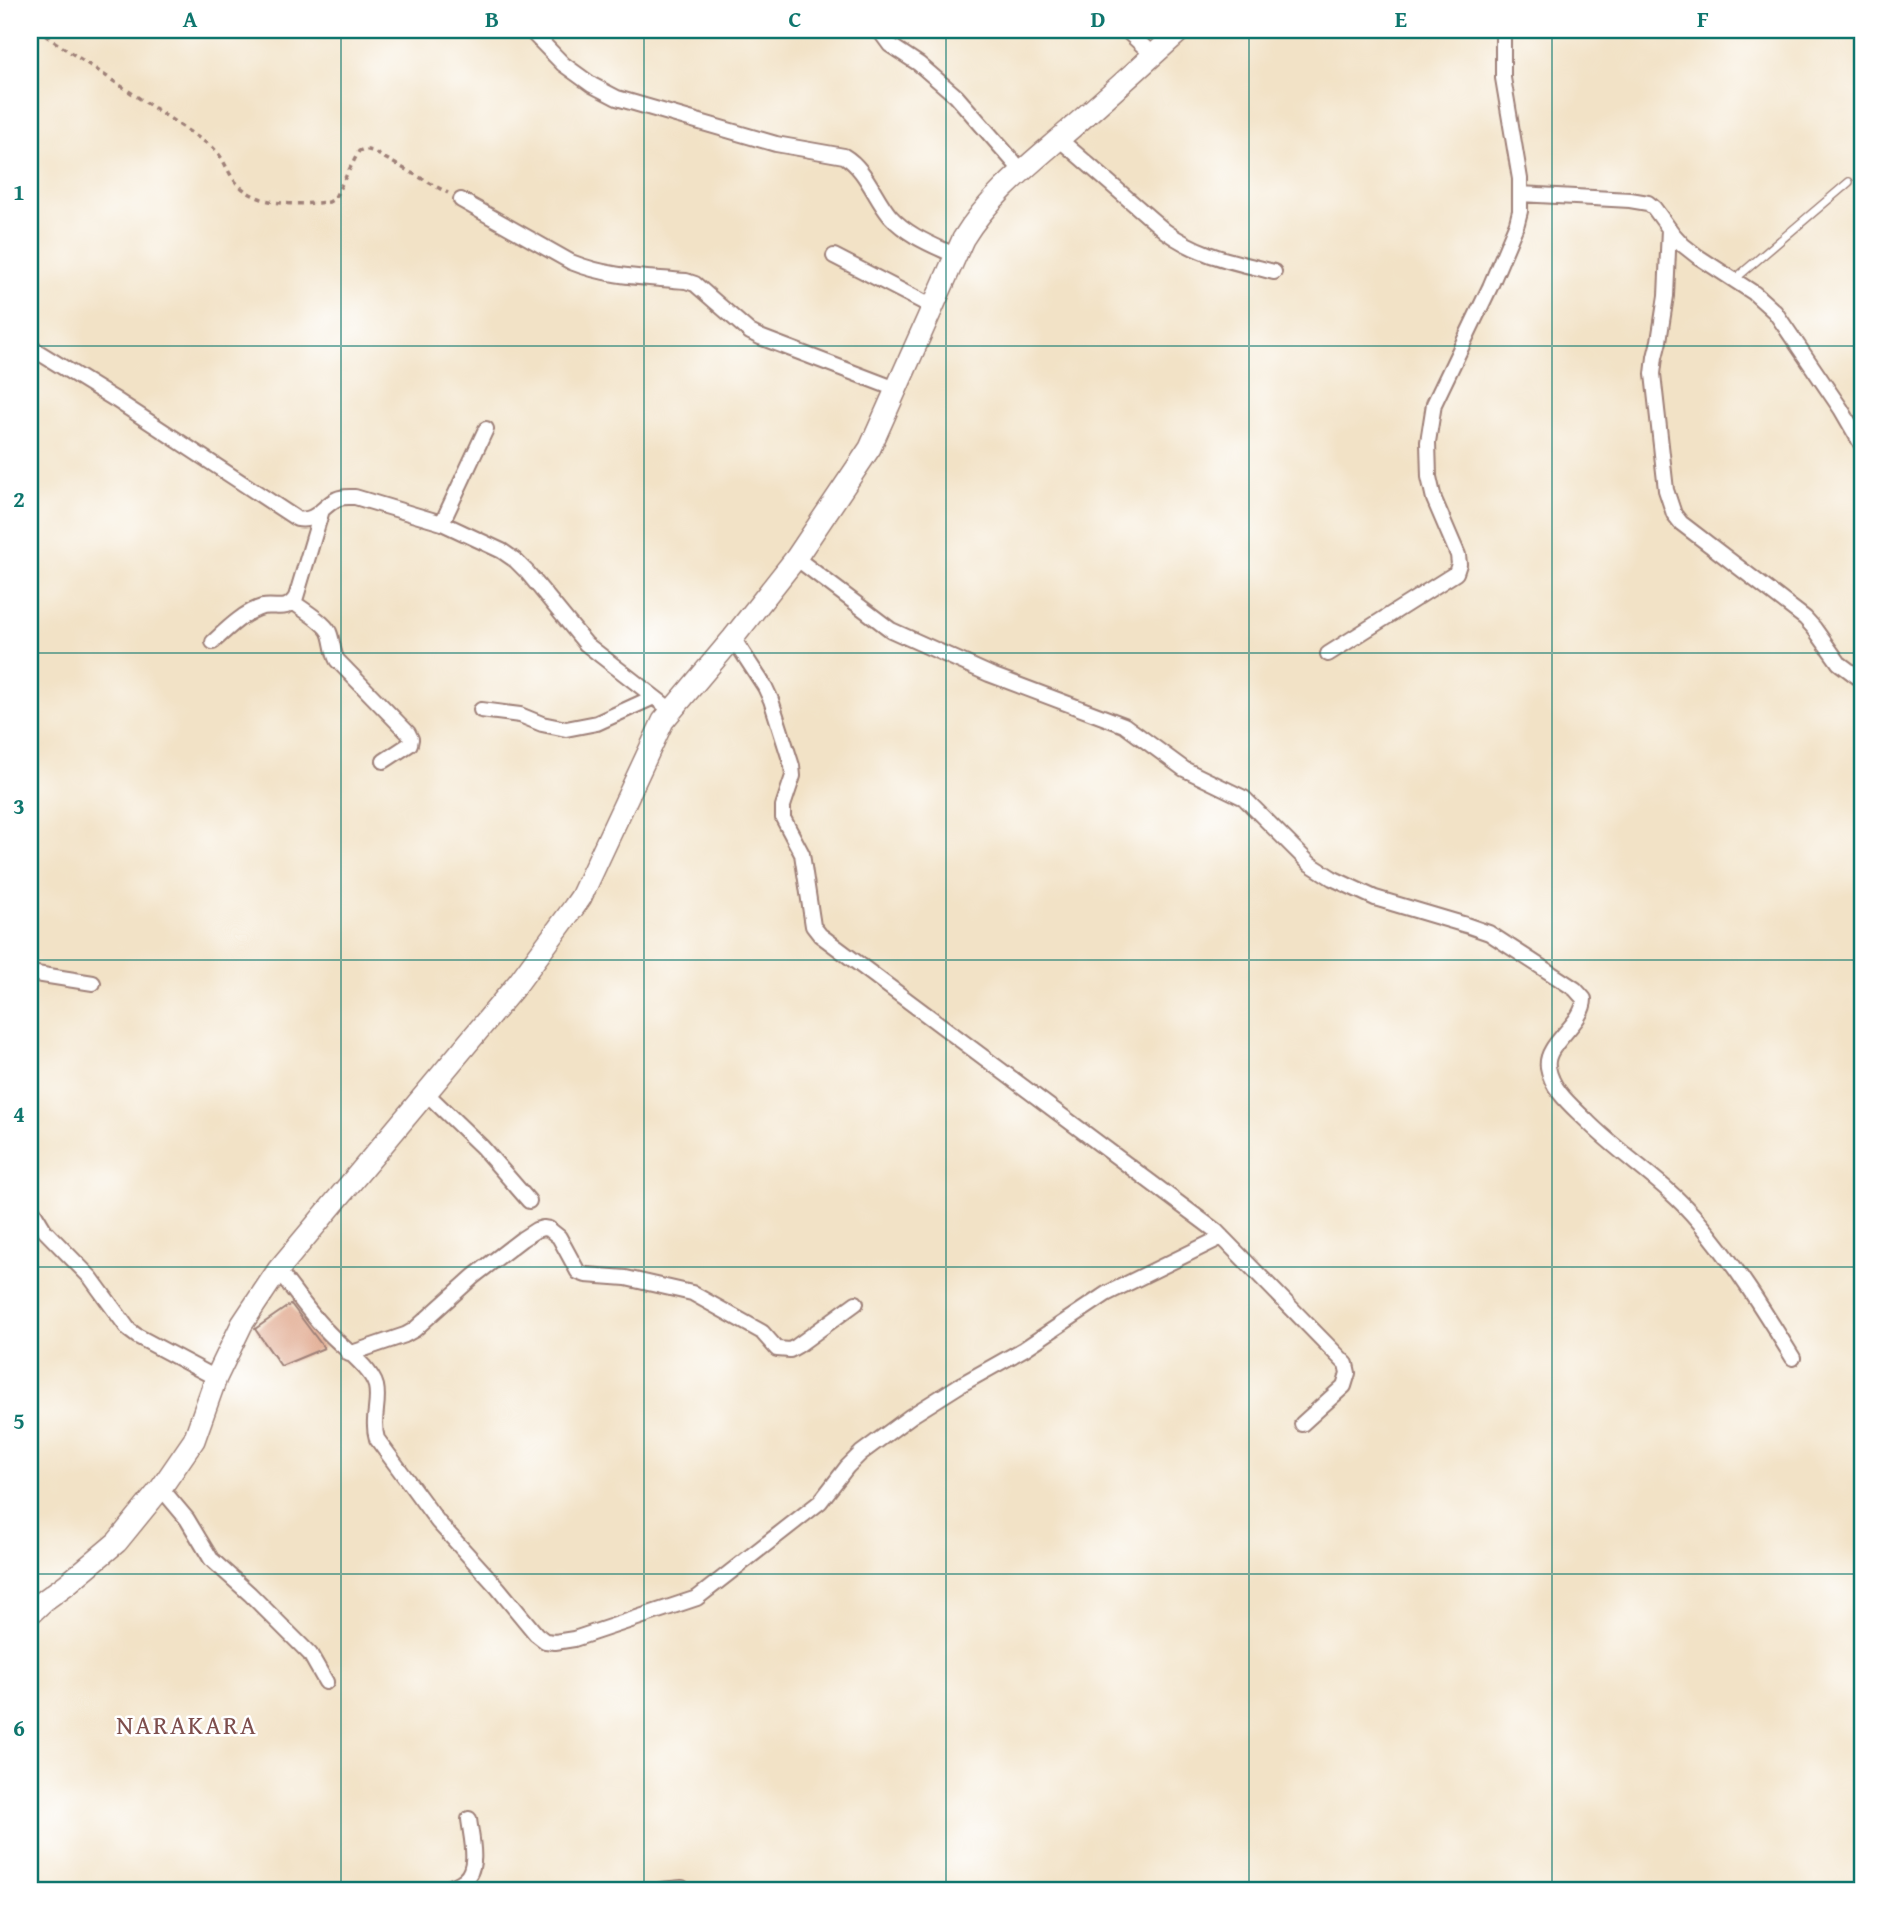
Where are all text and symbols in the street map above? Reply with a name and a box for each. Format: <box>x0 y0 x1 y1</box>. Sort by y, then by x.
text: A <box>183 2 198 35</box>
text: B <box>485 2 499 35</box>
text: C <box>788 2 802 35</box>
text: D <box>1091 2 1106 35</box>
text: E <box>1395 2 1407 35</box>
text: F <box>1697 2 1709 35</box>
text: 1 <box>13 175 25 208</box>
text: 2 <box>13 482 25 515</box>
text: 3 <box>13 789 25 822</box>
text: 4 <box>13 1097 25 1130</box>
text: 5 <box>13 1404 25 1437</box>
district label: NARAKARA <box>116 1705 258 1744</box>
text: 6 <box>13 1711 25 1744</box>

